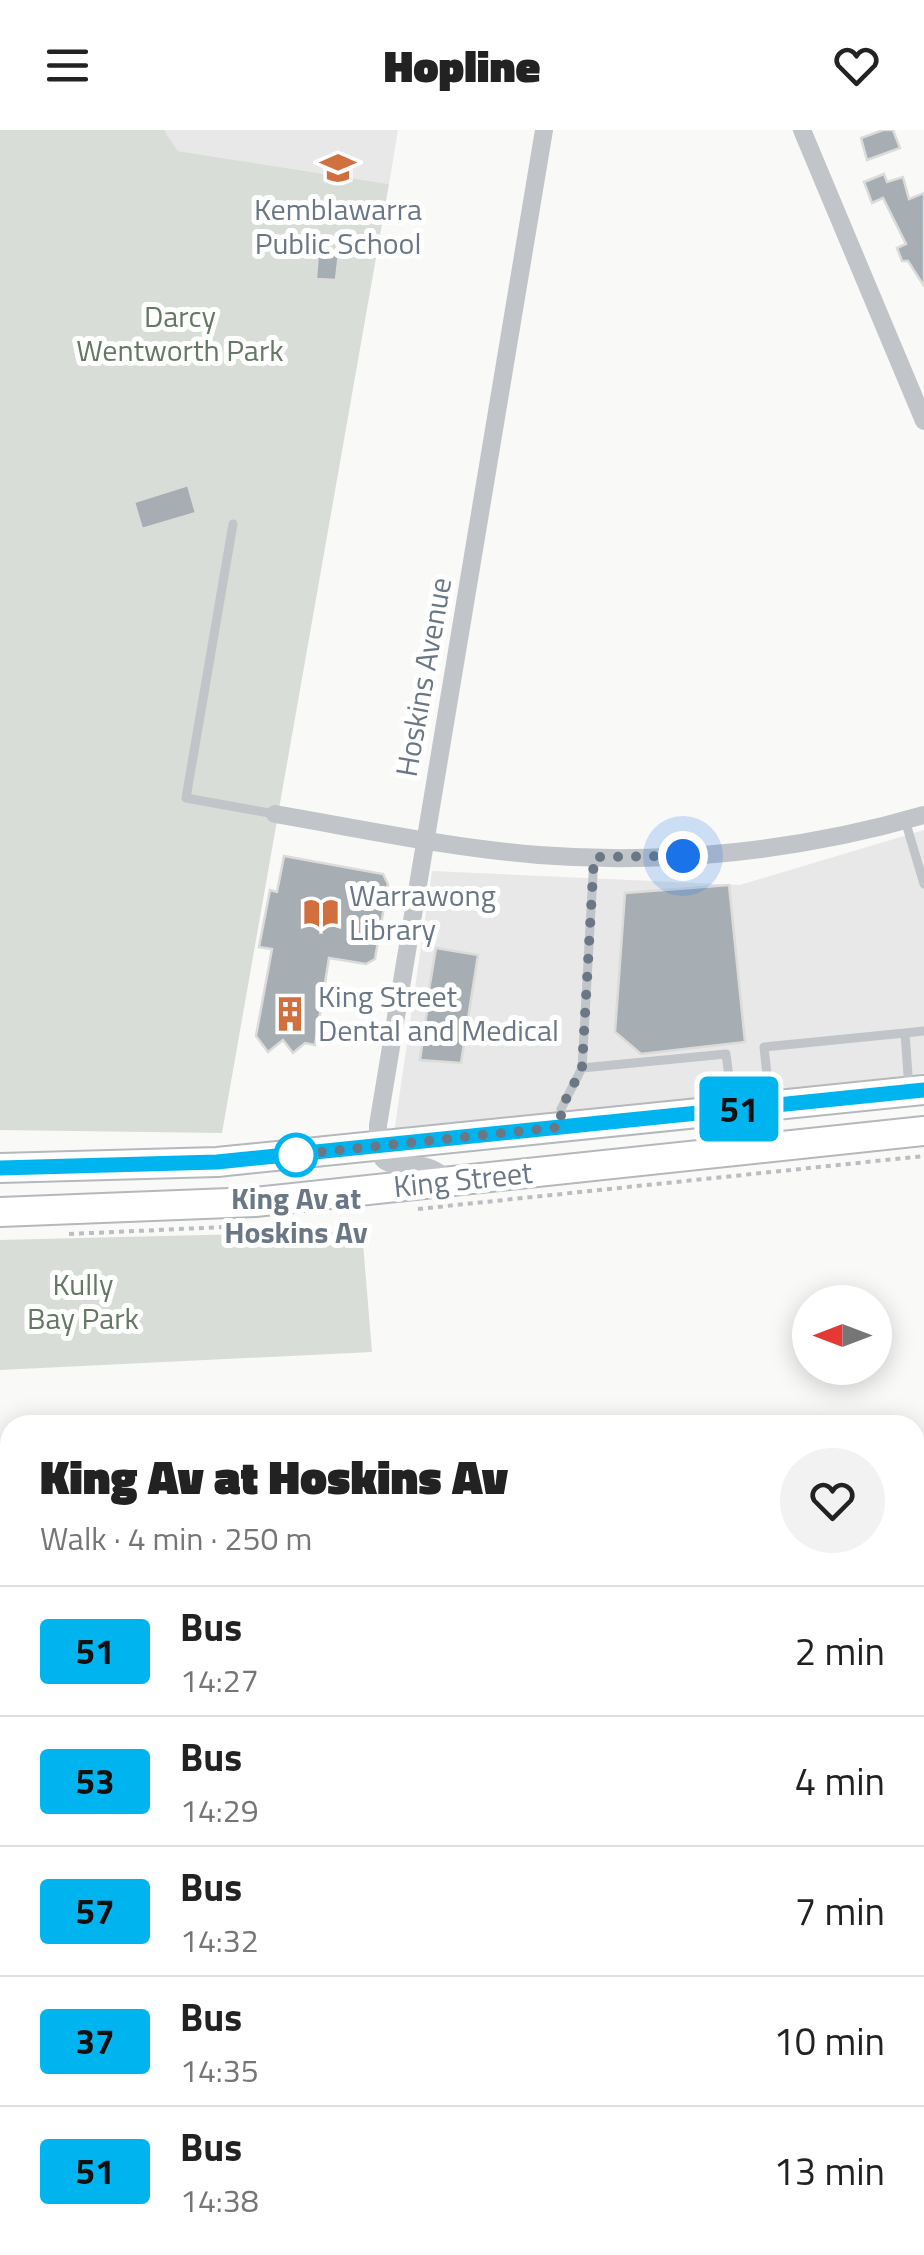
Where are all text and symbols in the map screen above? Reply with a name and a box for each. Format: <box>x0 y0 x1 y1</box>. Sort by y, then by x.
text: Hopline <box>384 31 540 99</box>
icon: menu <box>40 38 95 93</box>
icon: heart <box>829 38 884 93</box>
school or university icon: Kemblawarra Public School <box>319 149 357 187</box>
place label: Kemblawarra Public School <box>254 186 422 266</box>
park label: Darcy Wentworth Park <box>76 293 284 373</box>
street label: Hoskins Avenue <box>383 574 463 780</box>
your location <box>658 831 708 881</box>
place label: Warrawong Library <box>349 872 496 952</box>
library icon: Warrawong Library <box>302 894 340 932</box>
place label: King Street Dental and Medical <box>318 973 559 1053</box>
building icon: King Street Dental and Medical <box>271 995 309 1033</box>
line badge: 51 <box>694 1076 784 1142</box>
text: 51 <box>719 1082 759 1136</box>
marker: King Av at Hoskins Av <box>275 1134 317 1176</box>
street label: King Street <box>391 1149 535 1209</box>
place label: King Av at Hoskins Av <box>224 1175 368 1255</box>
park label: Kully Bay Park <box>27 1261 139 1341</box>
north arrow <box>792 1285 892 1385</box>
map controls <box>792 1285 892 1385</box>
text: King Av at Hoskins Av <box>40 1440 508 1513</box>
button: heart <box>780 1448 885 1553</box>
text: Walk · 4 min · 250 m <box>40 1514 312 1562</box>
text: Bus <box>180 1598 242 1656</box>
text: 2 min <box>795 1622 885 1680</box>
text: 51 <box>75 1624 115 1678</box>
text: 14:27 <box>180 1656 259 1704</box>
text: Bus <box>180 1728 242 1786</box>
text: 4 min <box>795 1752 885 1810</box>
text: 53 <box>75 1754 115 1808</box>
text: 14:29 <box>180 1786 259 1834</box>
text: Bus <box>180 1858 242 1916</box>
text: 7 min <box>795 1882 885 1940</box>
text: 57 <box>75 1884 115 1938</box>
text: 14:32 <box>180 1916 259 1964</box>
text: Bus <box>180 1988 242 2046</box>
text: 10 min <box>774 2012 885 2070</box>
text: 37 <box>75 2014 115 2068</box>
text: 14:35 <box>180 2046 259 2094</box>
text: Bus <box>180 2118 242 2176</box>
text: 13 min <box>774 2142 885 2200</box>
text: 51 <box>75 2144 115 2198</box>
text: 14:38 <box>180 2176 259 2224</box>

